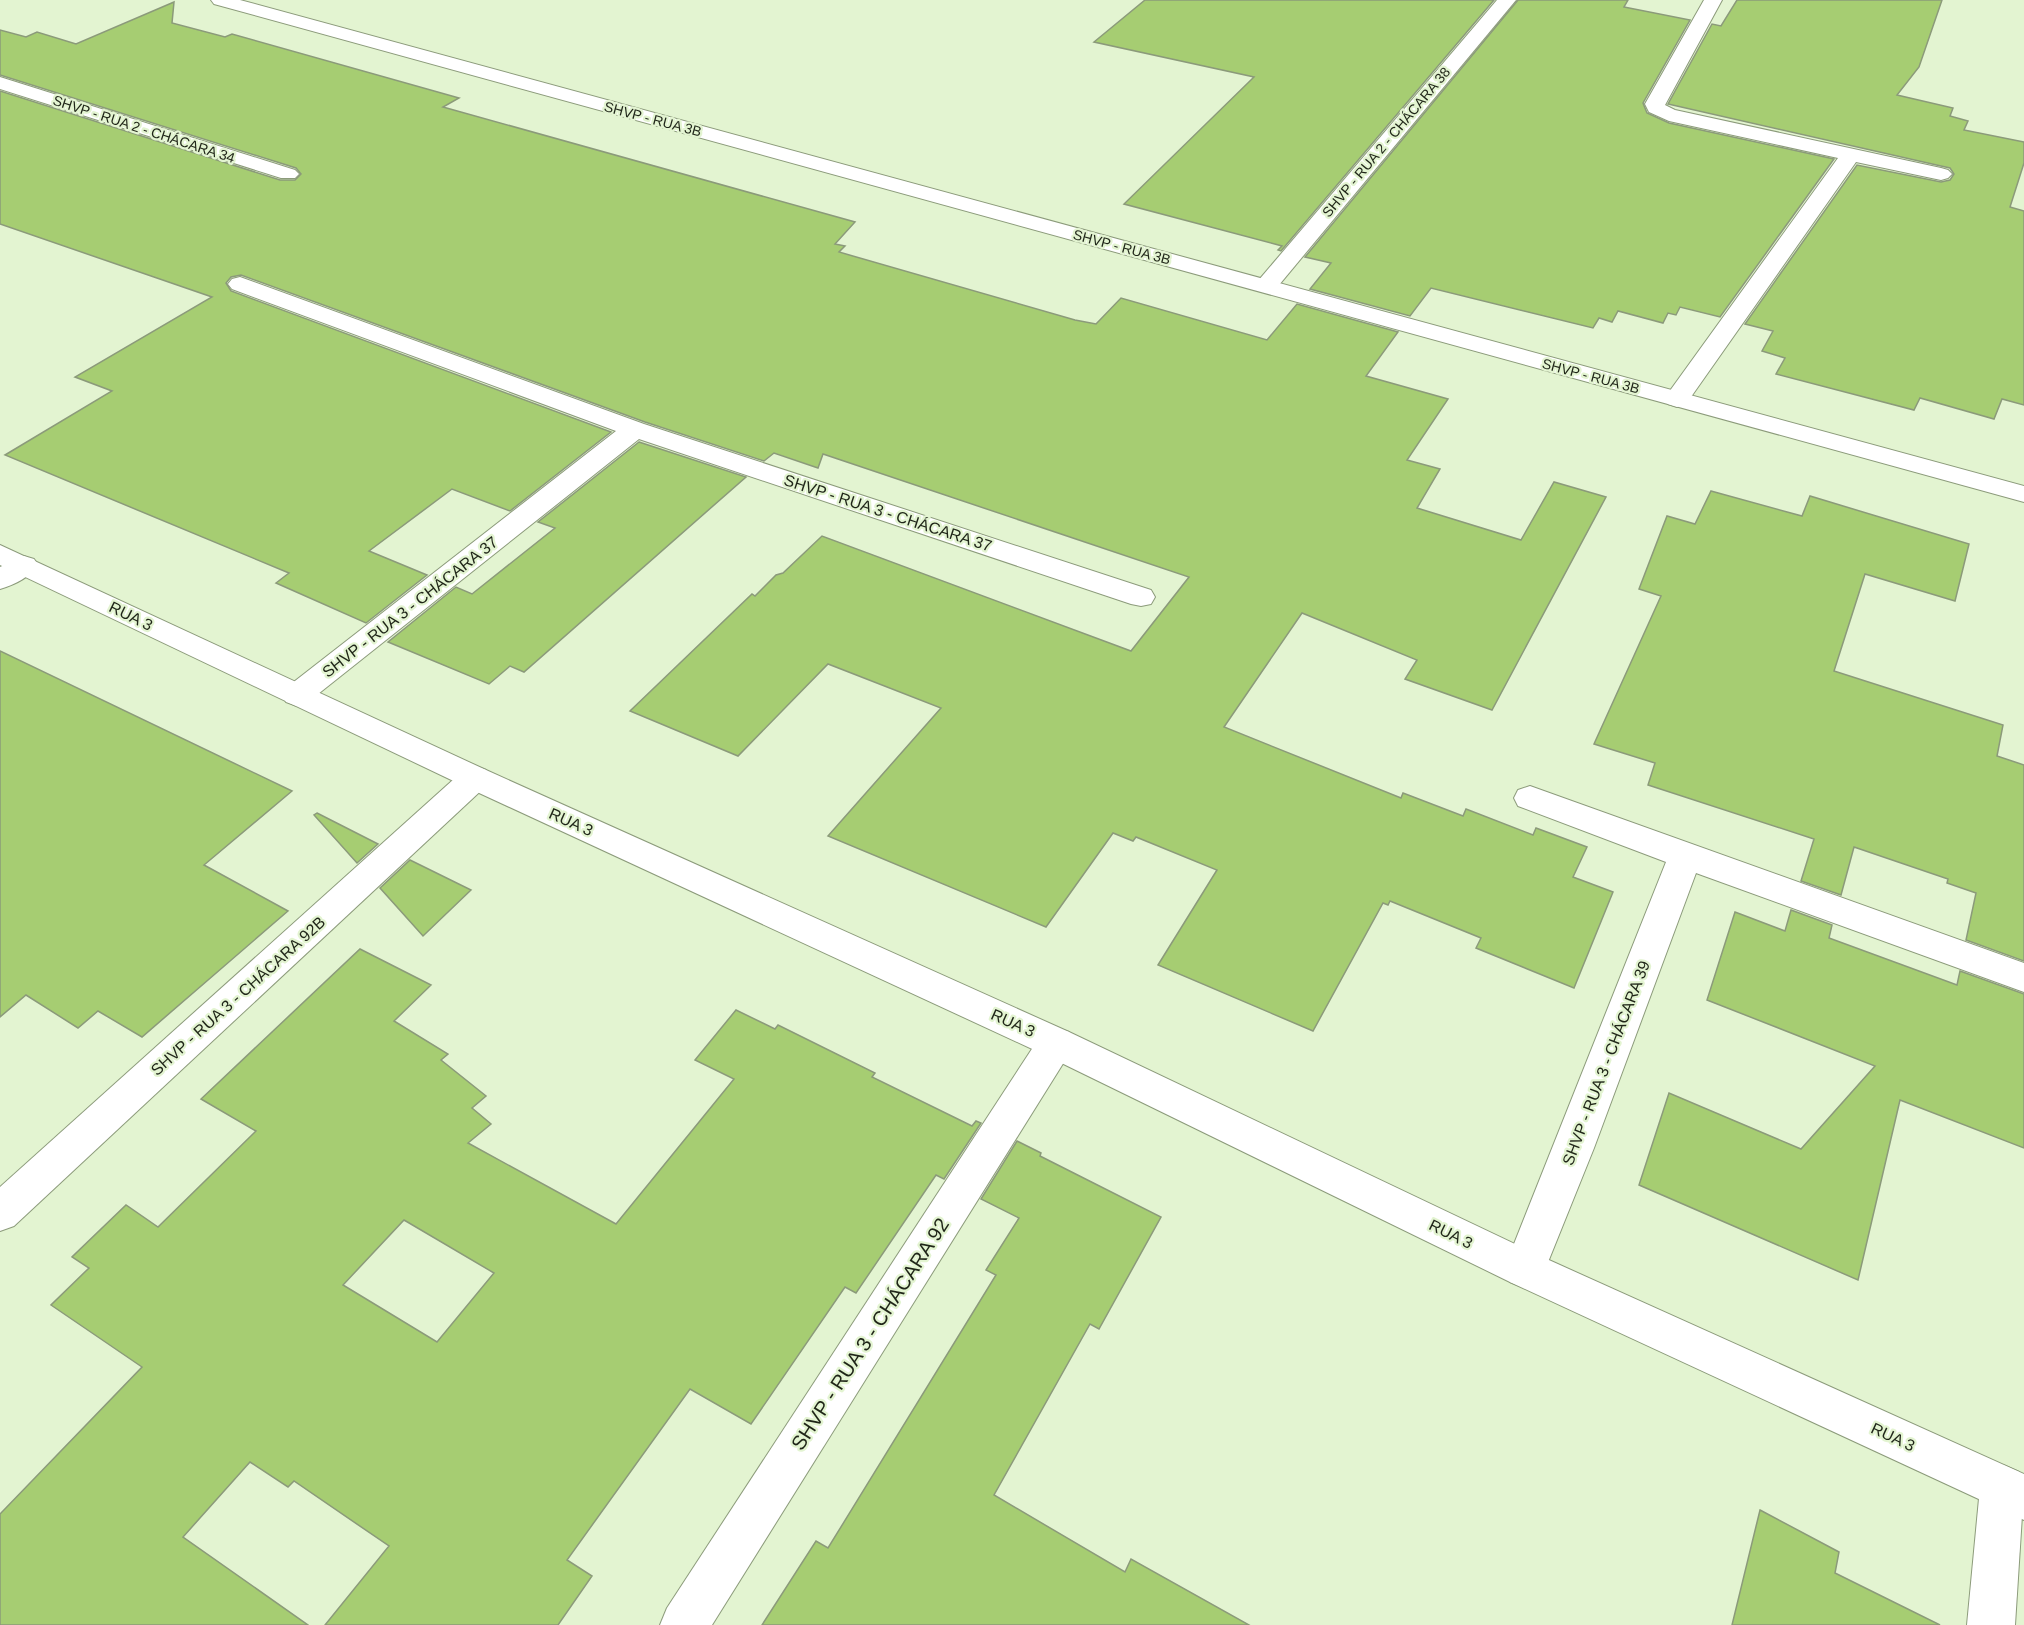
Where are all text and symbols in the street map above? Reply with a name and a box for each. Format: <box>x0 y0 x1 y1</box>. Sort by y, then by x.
street label: SHVP - RUA 2 - CHÁCARA 38 <box>1319 64 1453 220</box>
street label: SHVP - RUA 2 - CHÁCARA 34 <box>51 92 237 166</box>
street label: SHVP - RUA 3B <box>603 98 703 140</box>
street label: SHVP - RUA 3B <box>1072 226 1172 268</box>
street label: SHVP - RUA 3B <box>1541 355 1641 397</box>
street label: SHVP - RUA 3 - CHÁCARA 37 <box>782 470 994 555</box>
street label: SHVP - RUA 3 - CHÁCARA 37 <box>318 532 501 681</box>
street label: RUA 3 <box>106 598 156 634</box>
street label: RUA 3 <box>546 805 596 839</box>
street label: SHVP - RUA 3 - CHÁCARA 92B <box>147 913 328 1079</box>
street label: SHVP - RUA 3 - CHÁCARA 39 <box>1558 958 1653 1168</box>
street label: RUA 3 <box>988 1006 1038 1040</box>
street label: SHVP - RUA 3 - CHÁCARA 92 <box>787 1214 953 1454</box>
street label: RUA 3 <box>1426 1216 1476 1252</box>
street label: RUA 3 <box>1868 1420 1918 1455</box>

